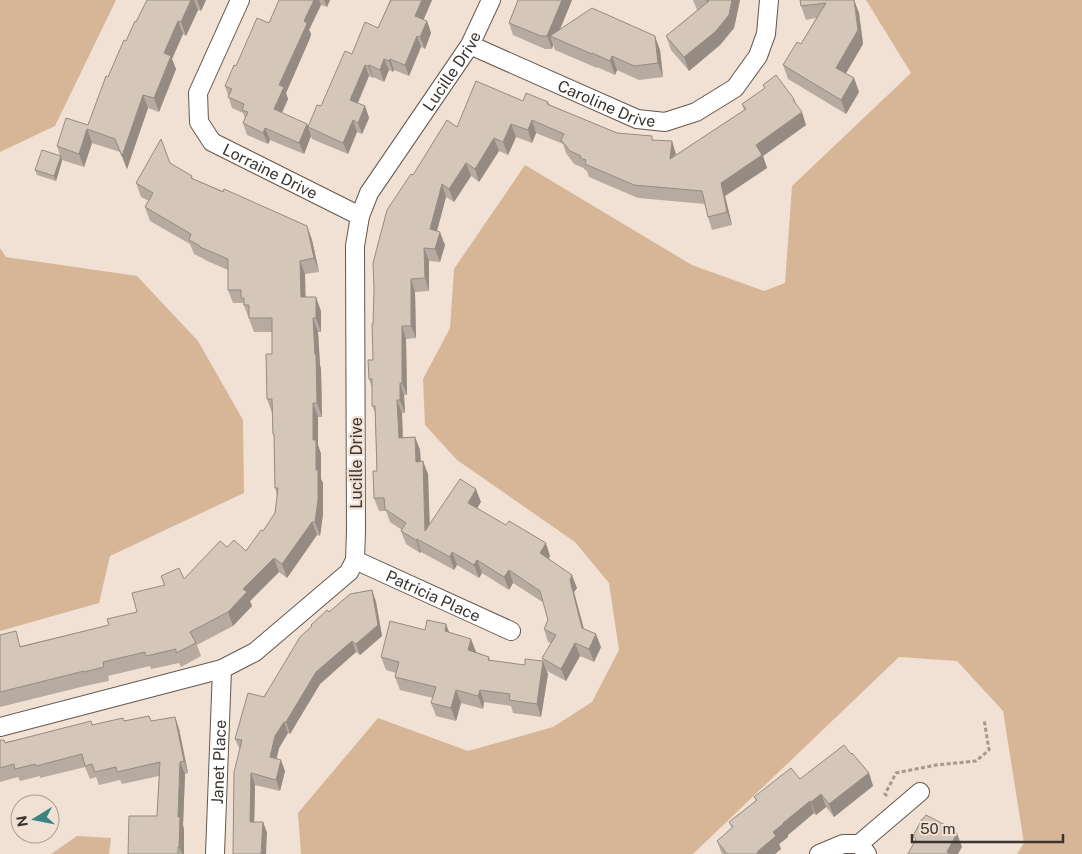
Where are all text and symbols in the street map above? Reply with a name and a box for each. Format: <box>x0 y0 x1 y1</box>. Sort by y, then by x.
street label: Lucille Drive <box>418 28 485 114</box>
street label: Caroline Drive <box>555 76 656 130</box>
street label: Lorraine Drive <box>220 139 321 203</box>
street label: Lucille Drive <box>347 417 366 509</box>
street label: Patricia Place <box>383 566 484 625</box>
street label: Janet Place <box>207 719 230 805</box>
north arrow <box>10 794 60 844</box>
scale bar <box>912 812 1063 844</box>
text: N <box>13 814 31 828</box>
text: 50 m <box>920 820 955 837</box>

